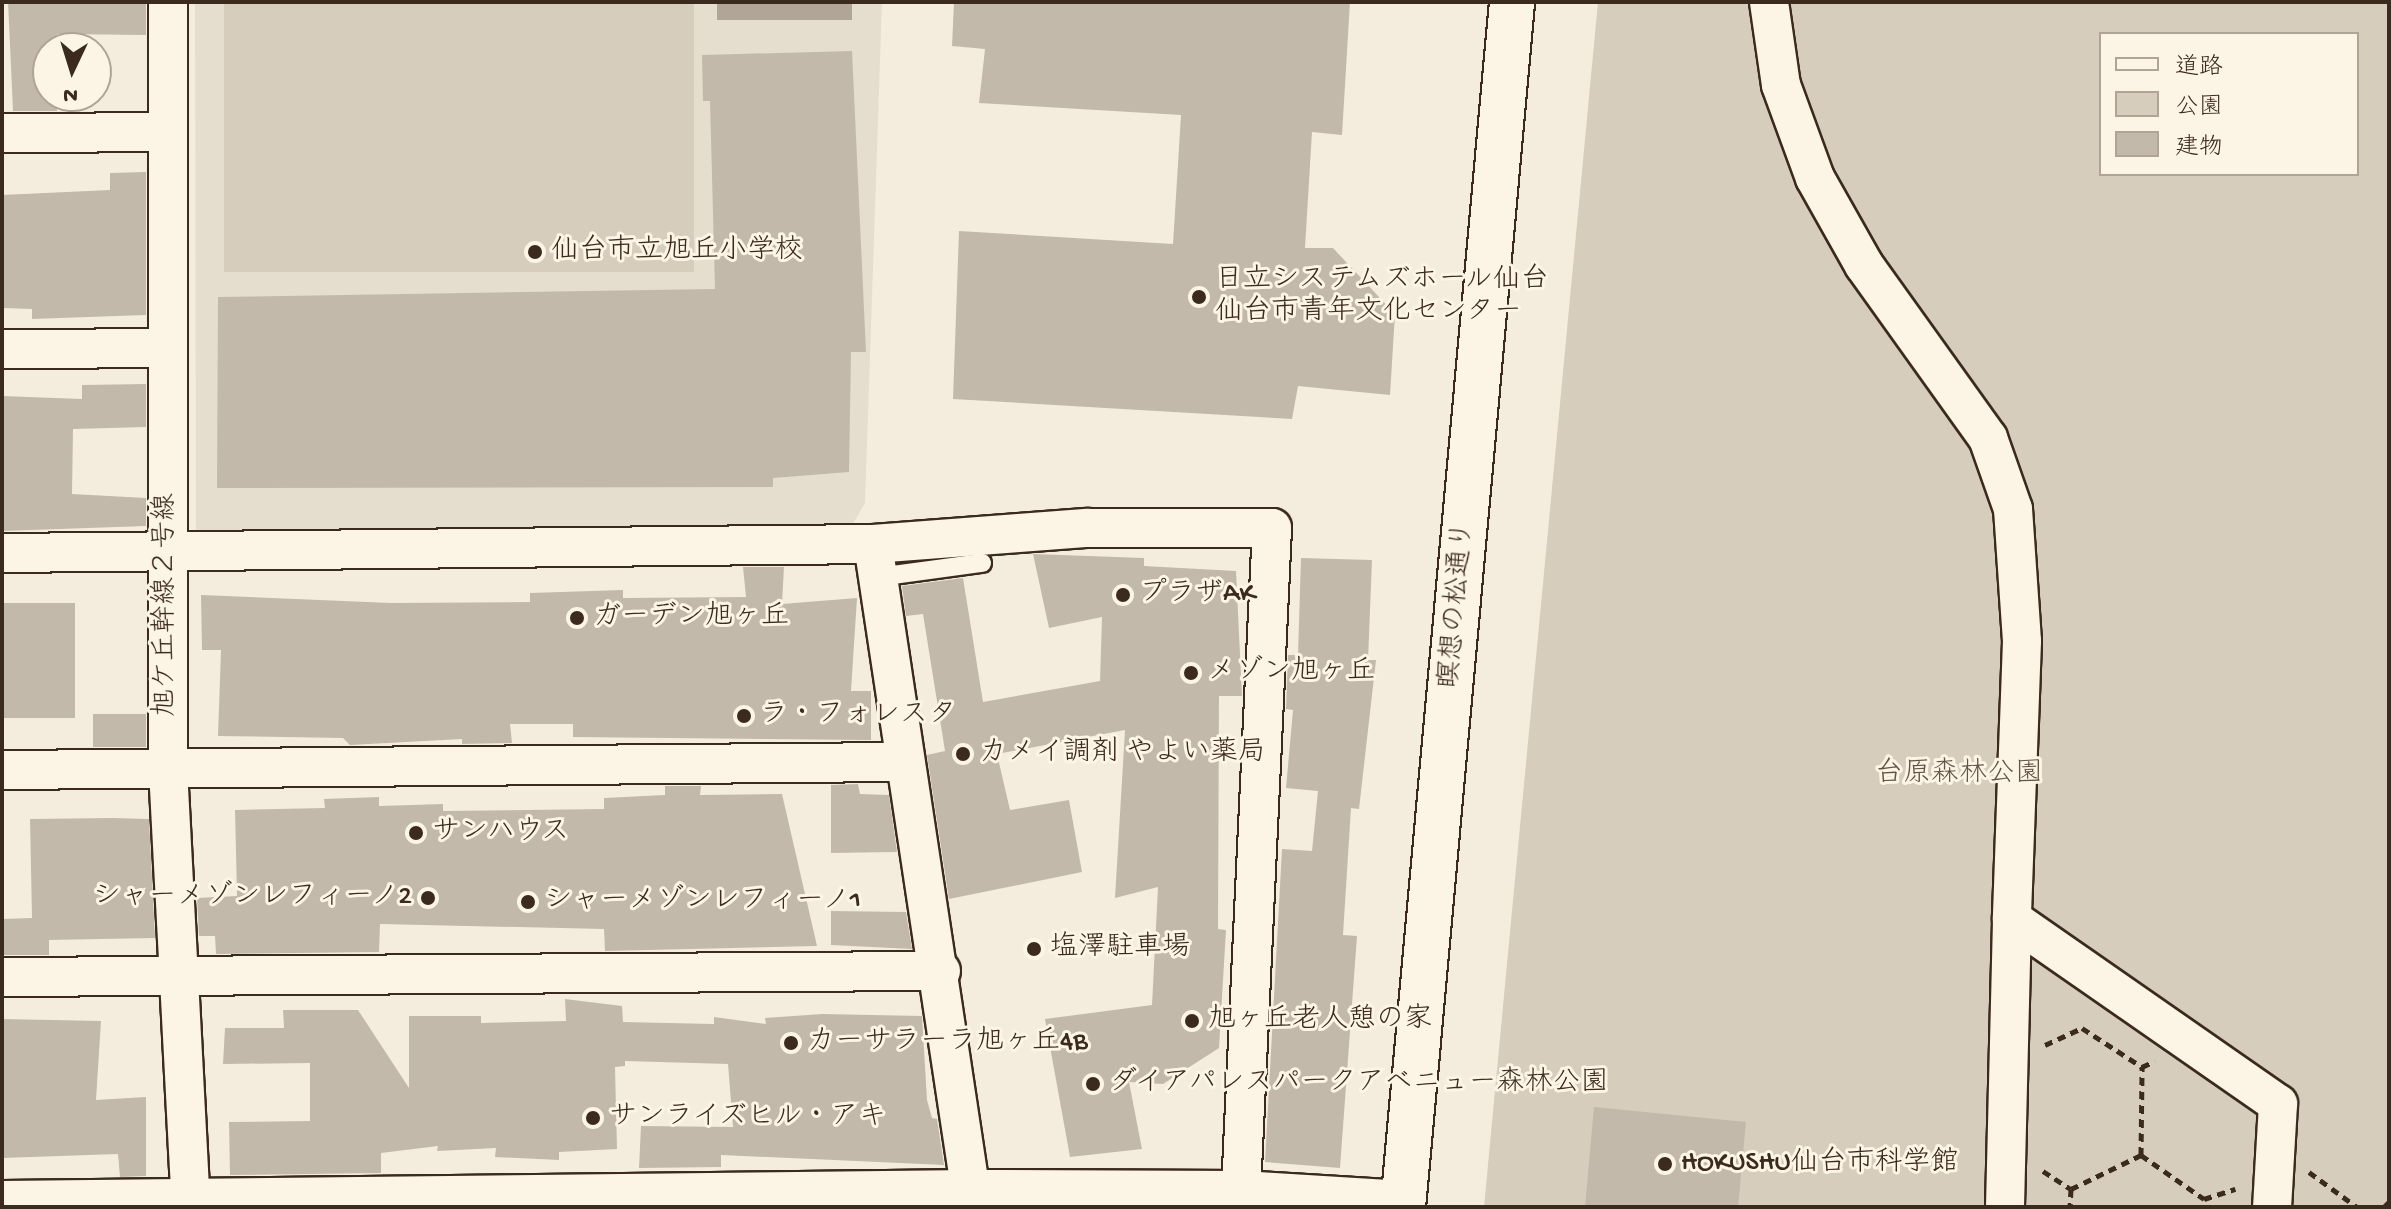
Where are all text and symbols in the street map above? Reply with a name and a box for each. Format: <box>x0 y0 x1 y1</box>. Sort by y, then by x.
north arrow <box>32 32 112 112</box>
legend <box>2099 32 2359 176</box>
text: 道路 <box>2175 54 2223 83</box>
text: N <box>62 80 79 107</box>
text: 公園 <box>2175 94 2223 123</box>
text: 建物 <box>2175 134 2223 163</box>
place label: 仙台市立旭丘小学校 <box>551 235 803 269</box>
marker: 仙台市立旭丘小学校 <box>526 243 544 261</box>
place label: 日立システムズホール仙台 仙台市青年文化センター <box>1215 264 1551 330</box>
marker: 日立システムズホール仙台 仙台市青年文化センター <box>1190 288 1208 306</box>
street label: 旭ケ丘幹線２号線 <box>150 493 184 717</box>
street label: 瞑想の松通り <box>1434 520 1482 690</box>
place label: プラザAK <box>1139 578 1255 612</box>
marker: プラザAK <box>1114 586 1132 604</box>
place label: ガーデン旭ヶ丘 <box>593 601 789 635</box>
marker: ガーデン旭ヶ丘 <box>568 609 586 627</box>
place label: メゾン旭ヶ丘 <box>1207 656 1375 690</box>
marker: メゾン旭ヶ丘 <box>1182 664 1200 682</box>
place label: ラ・フォレスタ <box>760 699 956 733</box>
marker: ラ・フォレスタ <box>735 707 753 725</box>
place label: カメイ調剤 やよい薬局 <box>979 737 1266 771</box>
marker: カメイ調剤 やよい薬局 <box>954 745 972 763</box>
park label: 台原森林公園 <box>1875 758 2043 792</box>
place label: サンハウス <box>432 816 572 850</box>
marker: サンハウス <box>407 824 425 842</box>
place label: シャーメゾンレフィーノ2 <box>90 881 412 915</box>
place label: シャーメゾンレフィーノ1 <box>544 885 863 919</box>
marker: シャーメゾンレフィーノ2 <box>419 889 437 907</box>
marker: シャーメゾンレフィーノ1 <box>519 893 537 911</box>
place label: 塩澤駐車場 <box>1050 932 1190 966</box>
marker: 塩澤駐車場 <box>1025 940 1043 958</box>
place label: 旭ヶ丘老人憩の家 <box>1208 1004 1432 1038</box>
marker: 旭ヶ丘老人憩の家 <box>1183 1012 1201 1030</box>
place label: カーサラーラ旭ヶ丘4B <box>807 1026 1087 1060</box>
marker: カーサラーラ旭ヶ丘4B <box>782 1034 800 1052</box>
place label: ダイアパレスパークアベニュー森林公園 <box>1109 1067 1613 1101</box>
marker: ダイアパレスパークアベニュー森林公園 <box>1084 1075 1102 1093</box>
place label: サンライズヒル・アキ <box>609 1101 889 1135</box>
marker: サンライズヒル・アキ <box>584 1109 602 1127</box>
place label: HOKUSHU仙台市科学館 <box>1681 1147 1959 1181</box>
marker: HOKUSHU仙台市科学館 <box>1656 1155 1674 1173</box>

